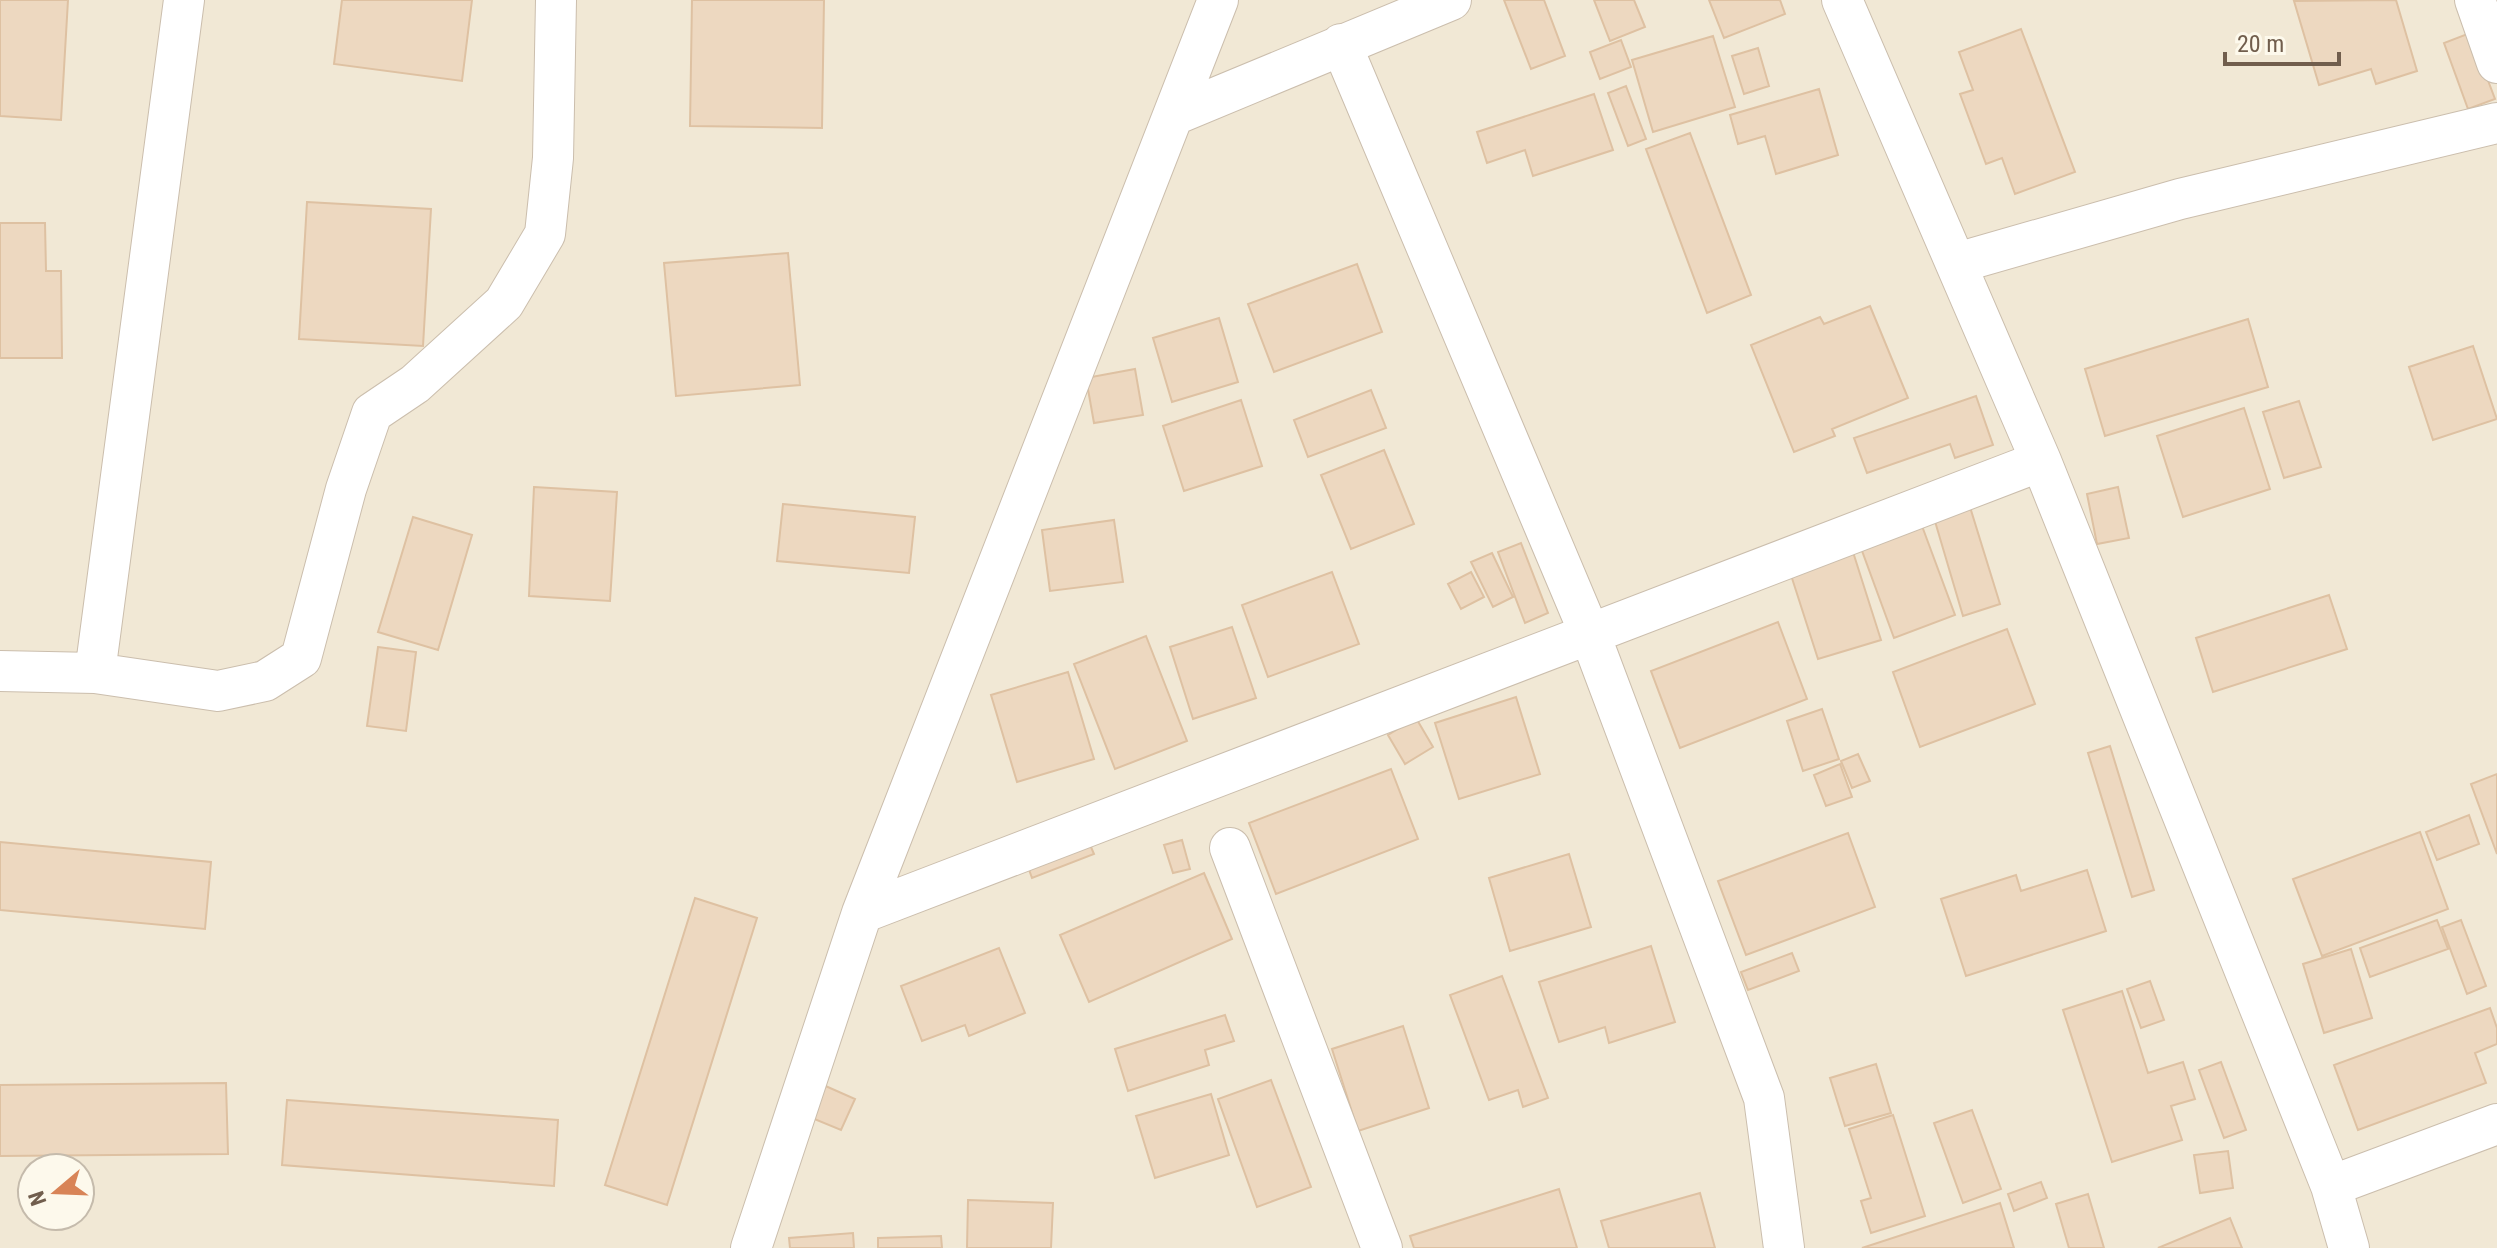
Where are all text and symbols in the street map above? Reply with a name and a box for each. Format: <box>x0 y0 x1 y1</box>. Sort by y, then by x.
scale bar <box>2225 16 2339 66</box>
text: 20 m <box>2237 30 2284 58</box>
north arrow <box>16 1152 96 1232</box>
text: N <box>24 1188 52 1209</box>

